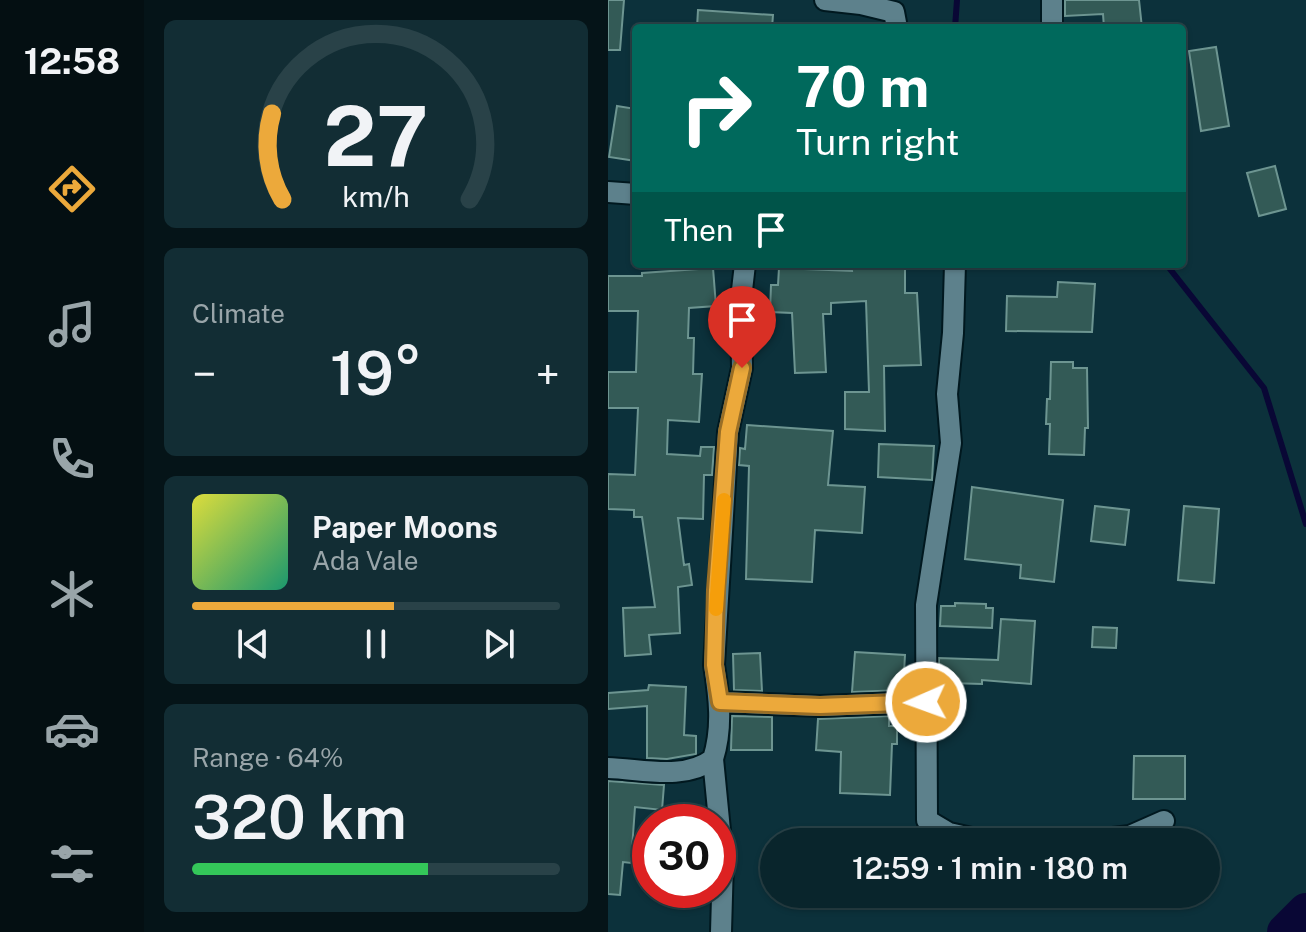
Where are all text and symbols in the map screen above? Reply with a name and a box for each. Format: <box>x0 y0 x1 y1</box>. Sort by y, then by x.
text: 12:58 <box>24 40 120 82</box>
text: 70 m <box>796 54 929 120</box>
icon: right <box>664 56 768 160</box>
text: 27 <box>324 87 428 185</box>
text: Turn right <box>796 121 959 163</box>
icon: directions <box>44 161 100 217</box>
text: km/h <box>342 180 410 213</box>
icon: arrive <box>749 208 793 252</box>
text: Then <box>664 212 733 248</box>
pin <box>708 286 776 368</box>
icon: music <box>44 296 100 352</box>
text: Climate <box>192 298 285 329</box>
icon: arrive <box>720 298 764 342</box>
text: 19° <box>330 338 422 409</box>
text: − <box>192 348 216 400</box>
text: + <box>536 348 560 400</box>
icon: phone <box>44 431 100 487</box>
text: Paper Moons <box>312 509 498 545</box>
text: Ada Vale <box>312 545 418 576</box>
icon: climate <box>44 566 100 622</box>
icon: previous <box>231 622 275 666</box>
icon: pause <box>354 622 398 666</box>
icon: next <box>477 622 521 666</box>
position arrow <box>884 660 968 744</box>
icon: car <box>44 701 100 757</box>
text: Range · 64% <box>192 742 343 773</box>
text: 320 km <box>192 782 407 853</box>
speed limit sign: 30 <box>632 804 736 908</box>
icon: filters <box>44 836 100 892</box>
text: 12:59 · 1 min · 180 m <box>852 850 1128 886</box>

